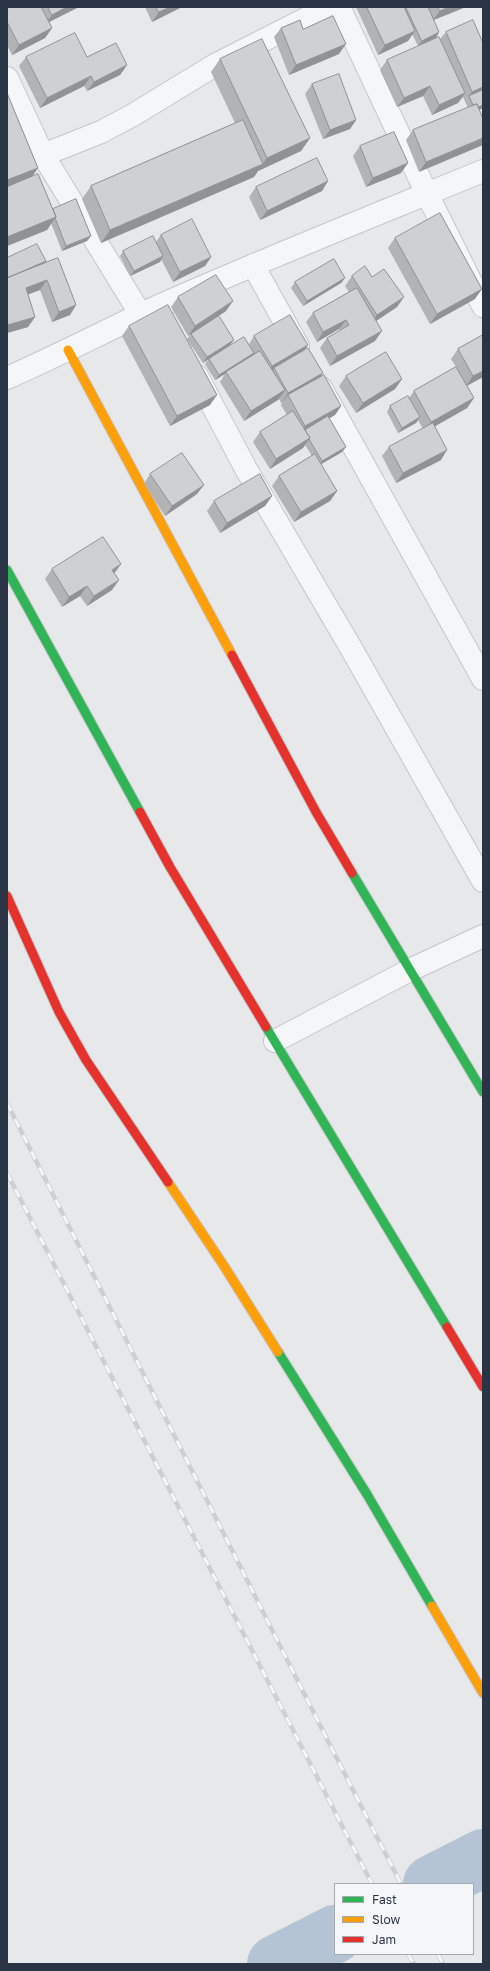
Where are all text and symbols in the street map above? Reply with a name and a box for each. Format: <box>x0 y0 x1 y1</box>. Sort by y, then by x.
legend <box>334 1883 474 1955</box>
text: Fast <box>372 1892 397 1907</box>
text: Slow <box>372 1912 400 1927</box>
text: Jam <box>372 1932 396 1947</box>

